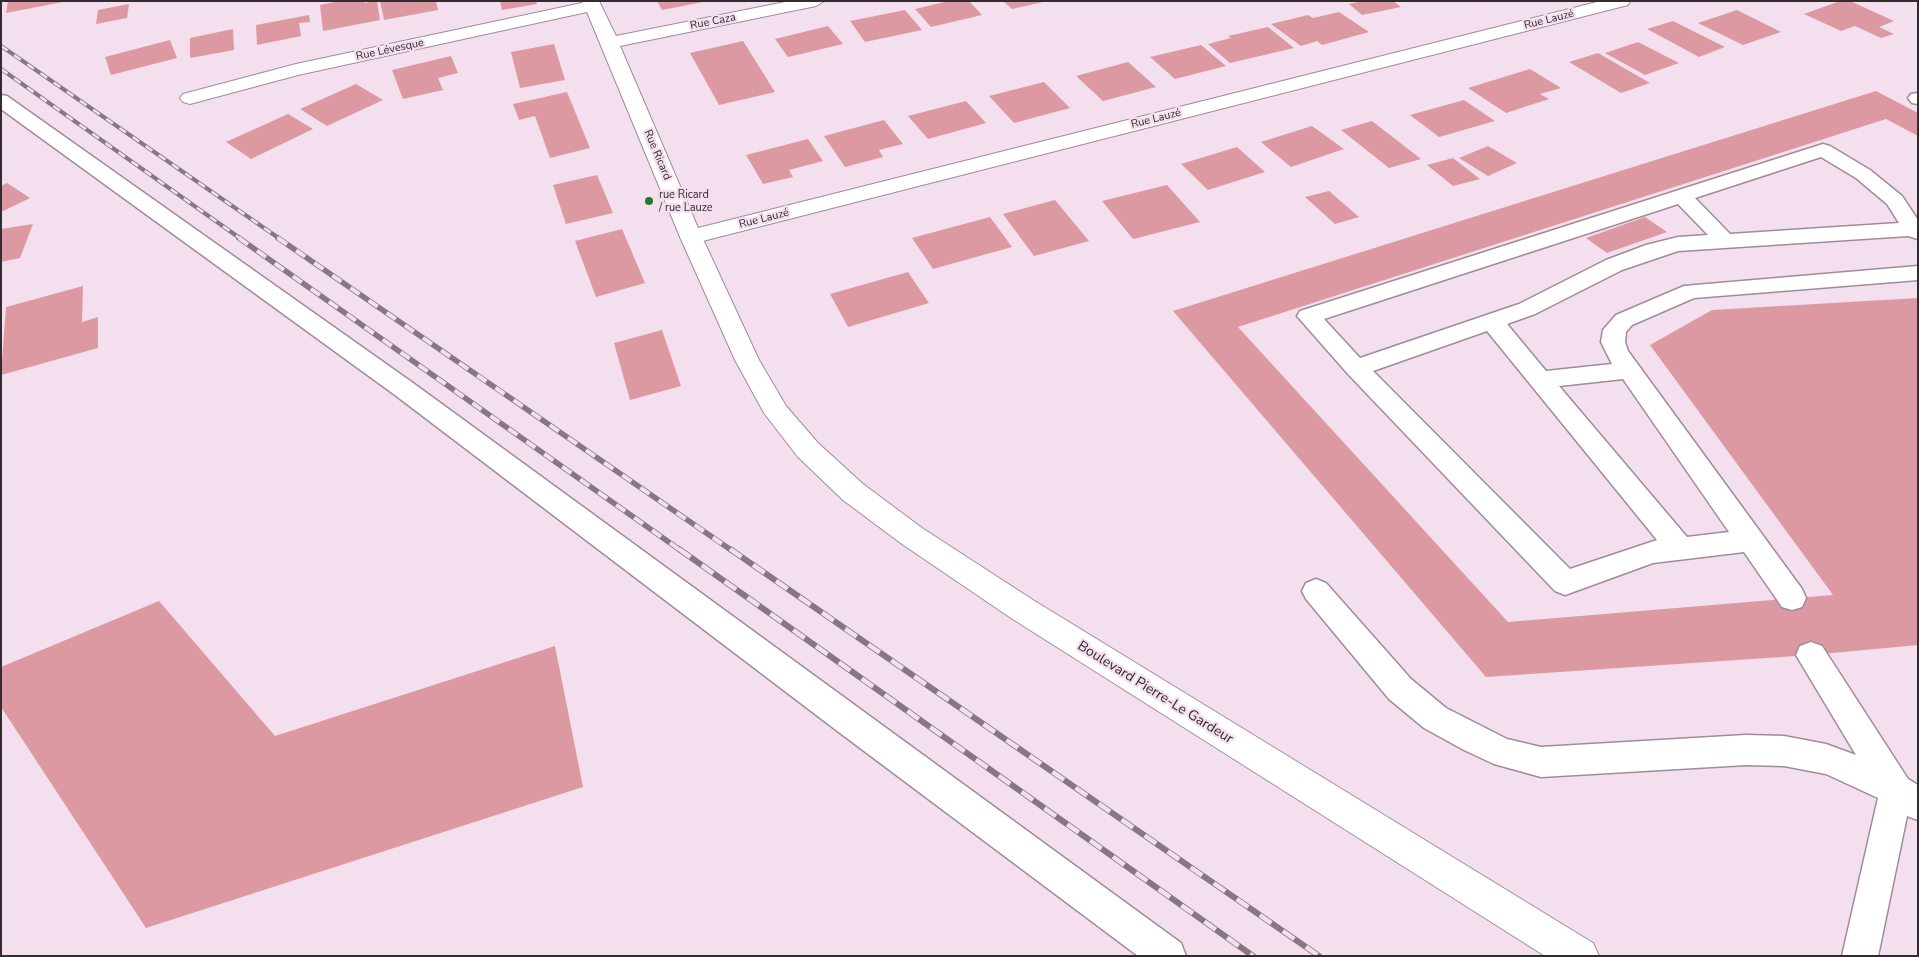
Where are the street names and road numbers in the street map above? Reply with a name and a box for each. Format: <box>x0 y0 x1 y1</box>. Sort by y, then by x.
street label: Rue Lauzé <box>1523 7 1575 33</box>
street label: Rue Caza <box>689 11 737 33</box>
street label: Rue Lévesque <box>355 36 425 64</box>
street label: Rue Lauzé <box>1130 106 1182 132</box>
street label: Rue Ricard <box>641 128 673 182</box>
street label: Rue Lauzé <box>738 206 790 232</box>
street label: Boulevard Pierre-Le Gardeur <box>1074 638 1236 748</box>

